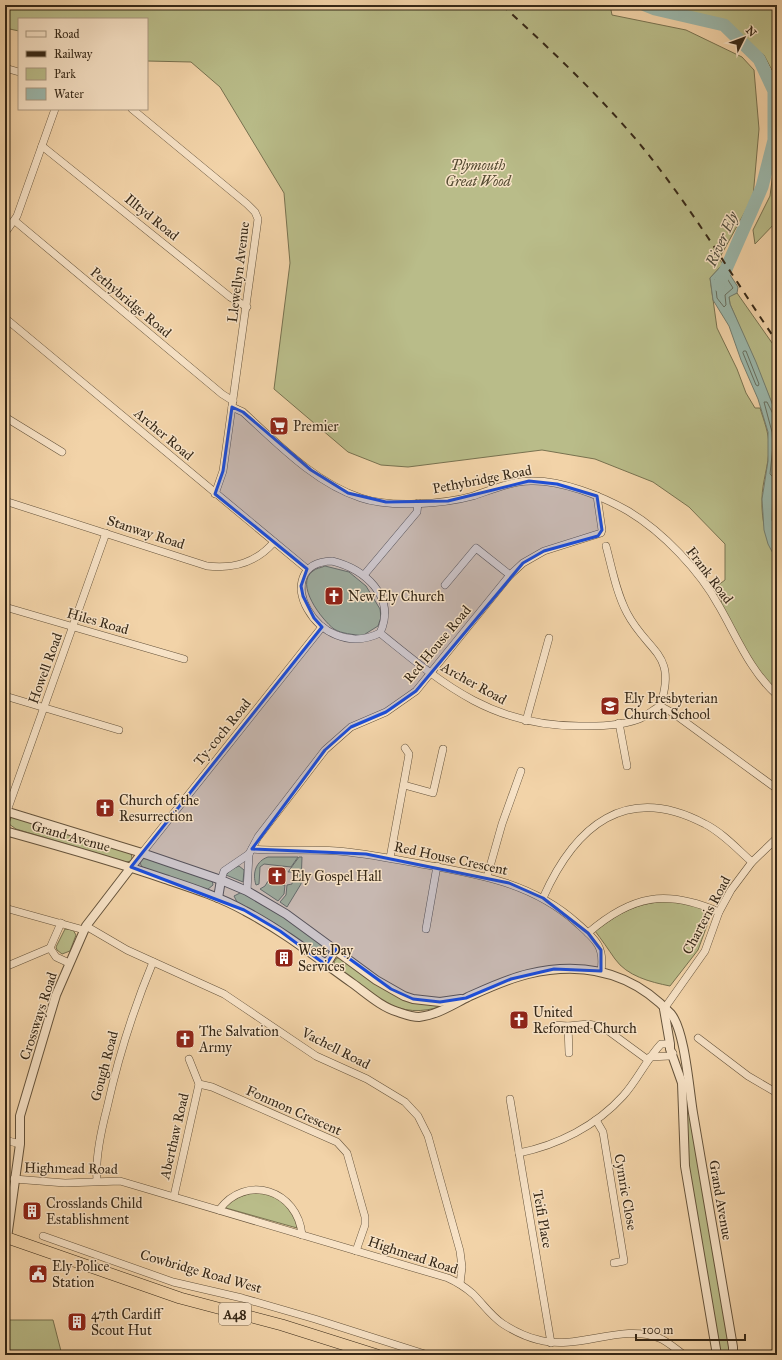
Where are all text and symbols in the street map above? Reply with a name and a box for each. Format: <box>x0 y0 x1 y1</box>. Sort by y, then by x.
legend <box>18 18 148 110</box>
north arrow <box>724 18 764 58</box>
text: N <box>743 24 759 40</box>
text: Road <box>54 27 80 41</box>
text: Railway <box>54 47 93 61</box>
text: Park <box>54 67 76 81</box>
text: Water <box>54 87 84 101</box>
park label: Plymouth Great Wood <box>445 157 513 190</box>
street label: Illtyd Road <box>121 190 182 244</box>
water label: River Ely <box>702 208 743 270</box>
street label: Llewellyn Avenue <box>224 221 253 323</box>
street label: Pethybridge Road <box>87 264 175 341</box>
street label: Archer Road <box>130 404 197 464</box>
supermarket icon: Premier <box>268 415 290 437</box>
place label: Premier <box>293 418 339 435</box>
street label: Pethybridge Road <box>431 462 533 497</box>
street label: Stanway Road <box>105 512 187 553</box>
street label: Frank Road <box>683 543 737 607</box>
church icon: New Ely Church <box>323 585 345 607</box>
place label: New Ely Church <box>348 588 445 605</box>
street label: Red House Road <box>400 602 475 687</box>
street label: Hiles Road <box>65 605 131 638</box>
street label: Howell Road <box>25 630 66 706</box>
street label: Archer Road <box>437 658 509 708</box>
place label: Ely Presbyterian Church School <box>624 690 718 723</box>
street label: Ty-coch Road <box>190 695 255 769</box>
school or university icon: Ely Presbyterian Church School <box>599 695 621 717</box>
place label: Church of the Resurrection <box>119 792 199 825</box>
church icon: Church of the Resurrection <box>94 797 116 819</box>
street label: Grand Avenue <box>30 817 112 856</box>
street label: Red House Crescent <box>392 838 509 879</box>
church icon: Ely Gospel Hall <box>266 865 288 887</box>
place label: Ely Gospel Hall <box>291 868 382 885</box>
street label: Charteris Road <box>679 873 734 957</box>
place label: West Day Services <box>298 942 353 975</box>
building icon: West Day Services <box>273 947 295 969</box>
street label: Crossways Road <box>16 970 61 1062</box>
place label: United Reformed Church <box>533 1004 637 1037</box>
church icon: United Reformed Church <box>508 1009 530 1031</box>
place label: The Salvation Army <box>198 1023 279 1056</box>
street label: Vachell Road <box>298 1024 373 1073</box>
church icon: The Salvation Army <box>174 1028 196 1050</box>
street label: Gough Road <box>87 1029 122 1103</box>
street label: Fonmon Crescent <box>243 1082 344 1139</box>
street label: Aberthaw Road <box>156 1091 193 1182</box>
street label: Cymric Close <box>610 1153 641 1232</box>
street label: Highmead Road <box>24 1159 118 1178</box>
street label: Grand Avenue <box>705 1159 736 1242</box>
street label: Teifi Place <box>529 1189 556 1250</box>
place label: Crosslands Child Establishment <box>46 1195 142 1228</box>
building icon: Crosslands Child Establishment <box>21 1200 43 1222</box>
street label: Highmead Road <box>366 1233 460 1278</box>
street label: Cowbridge Road West <box>138 1246 264 1297</box>
place label: Ely Police Station <box>52 1258 109 1291</box>
public building icon: Ely Police Station <box>27 1263 49 1285</box>
road number: A48 <box>219 1303 251 1325</box>
place label: 47th Cardiff Scout Hut <box>91 1306 164 1339</box>
building icon: 47th Cardiff Scout Hut <box>66 1311 88 1333</box>
scale bar <box>636 1316 745 1342</box>
text: 100 m <box>642 1323 673 1337</box>

